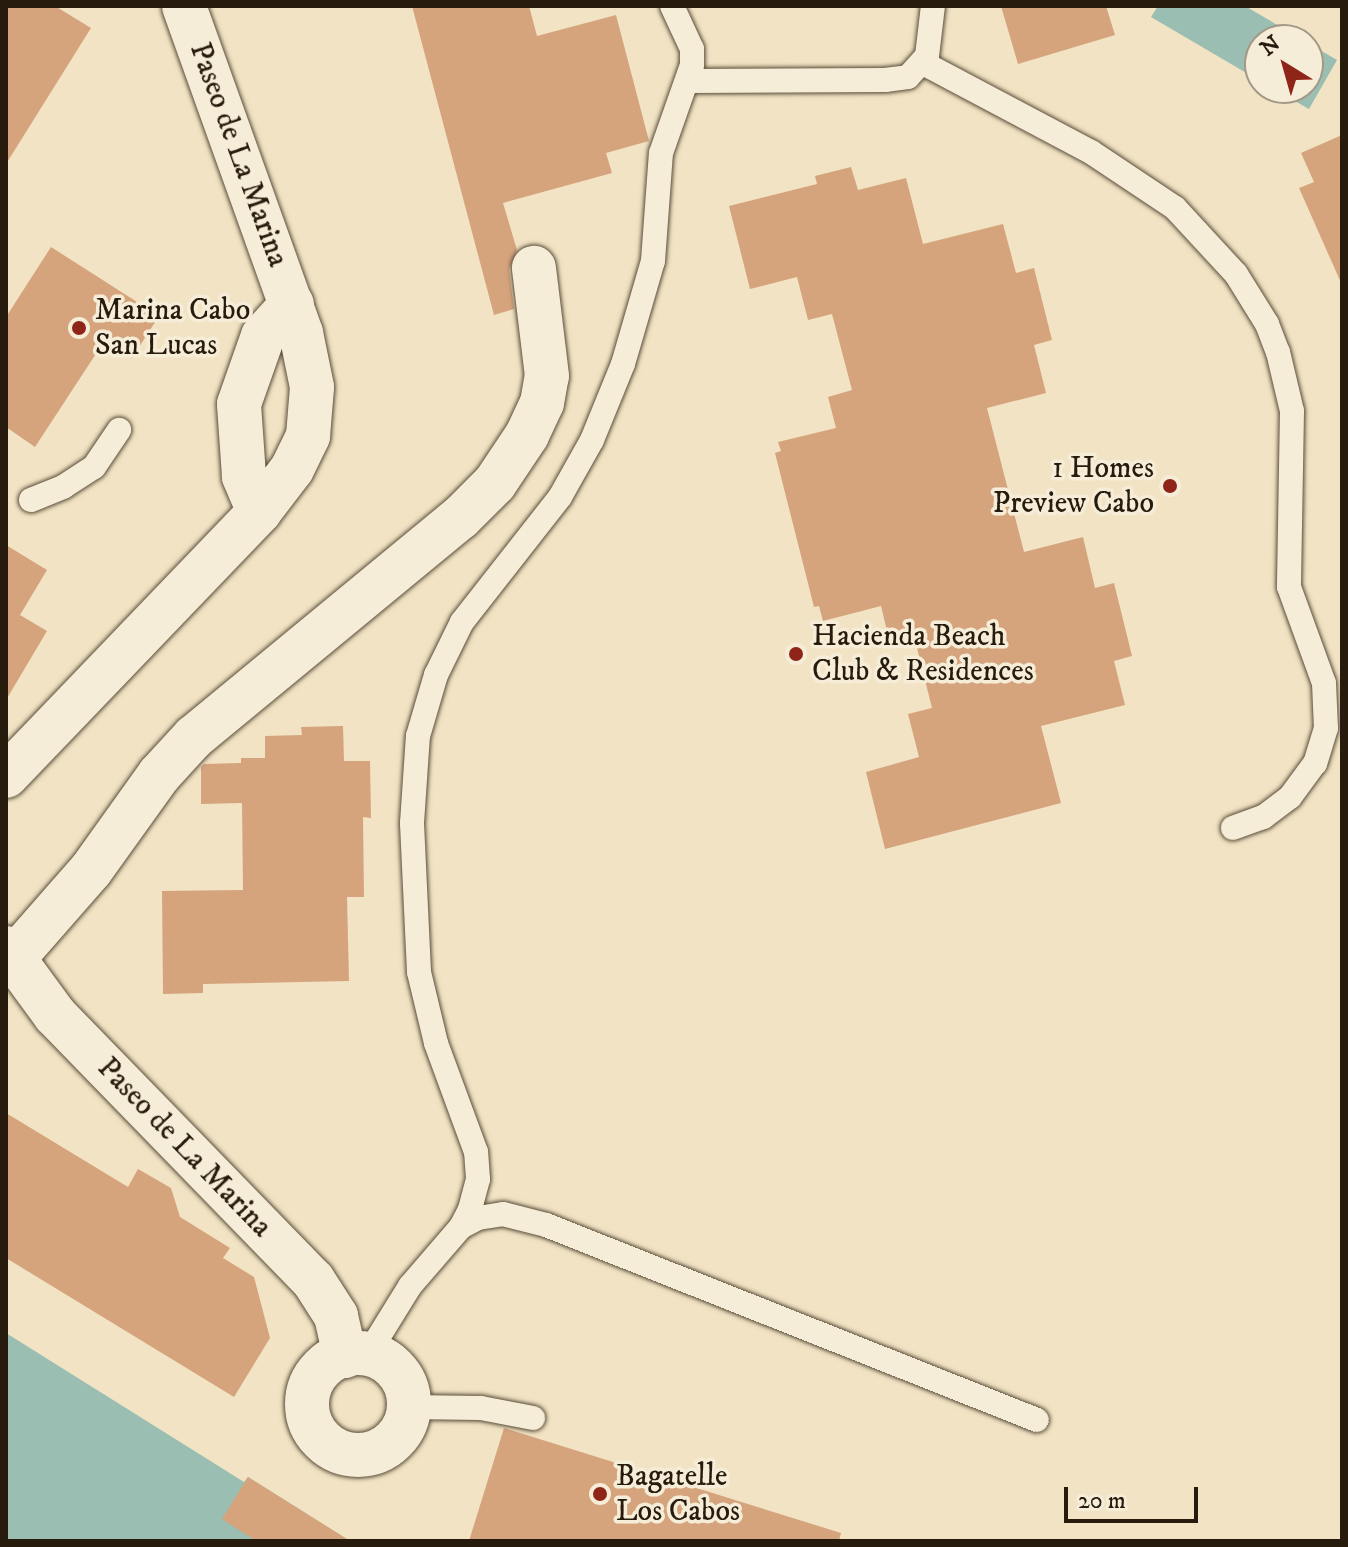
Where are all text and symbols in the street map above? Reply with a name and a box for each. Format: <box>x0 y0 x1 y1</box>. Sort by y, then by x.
north arrow <box>1244 24 1324 104</box>
text: N <box>1255 30 1286 62</box>
street label: Paseo de La Marina <box>181 38 295 272</box>
place label: Marina Cabo San Lucas <box>95 293 250 364</box>
marker: Marina Cabo San Lucas <box>70 319 88 337</box>
place label: 1 Homes Preview Cabo <box>993 451 1154 522</box>
marker: 1 Homes Preview Cabo <box>1161 477 1179 495</box>
place label: Hacienda Beach Club & Residences <box>812 619 1034 690</box>
marker: Hacienda Beach Club & Residences <box>787 645 805 663</box>
street label: Paseo de La Marina <box>89 1051 279 1245</box>
place label: Bagatelle Los Cabos <box>616 1459 740 1530</box>
scale bar <box>1068 1471 1202 1521</box>
marker: Bagatelle Los Cabos <box>591 1485 609 1503</box>
text: 20 m <box>1078 1486 1126 1516</box>

